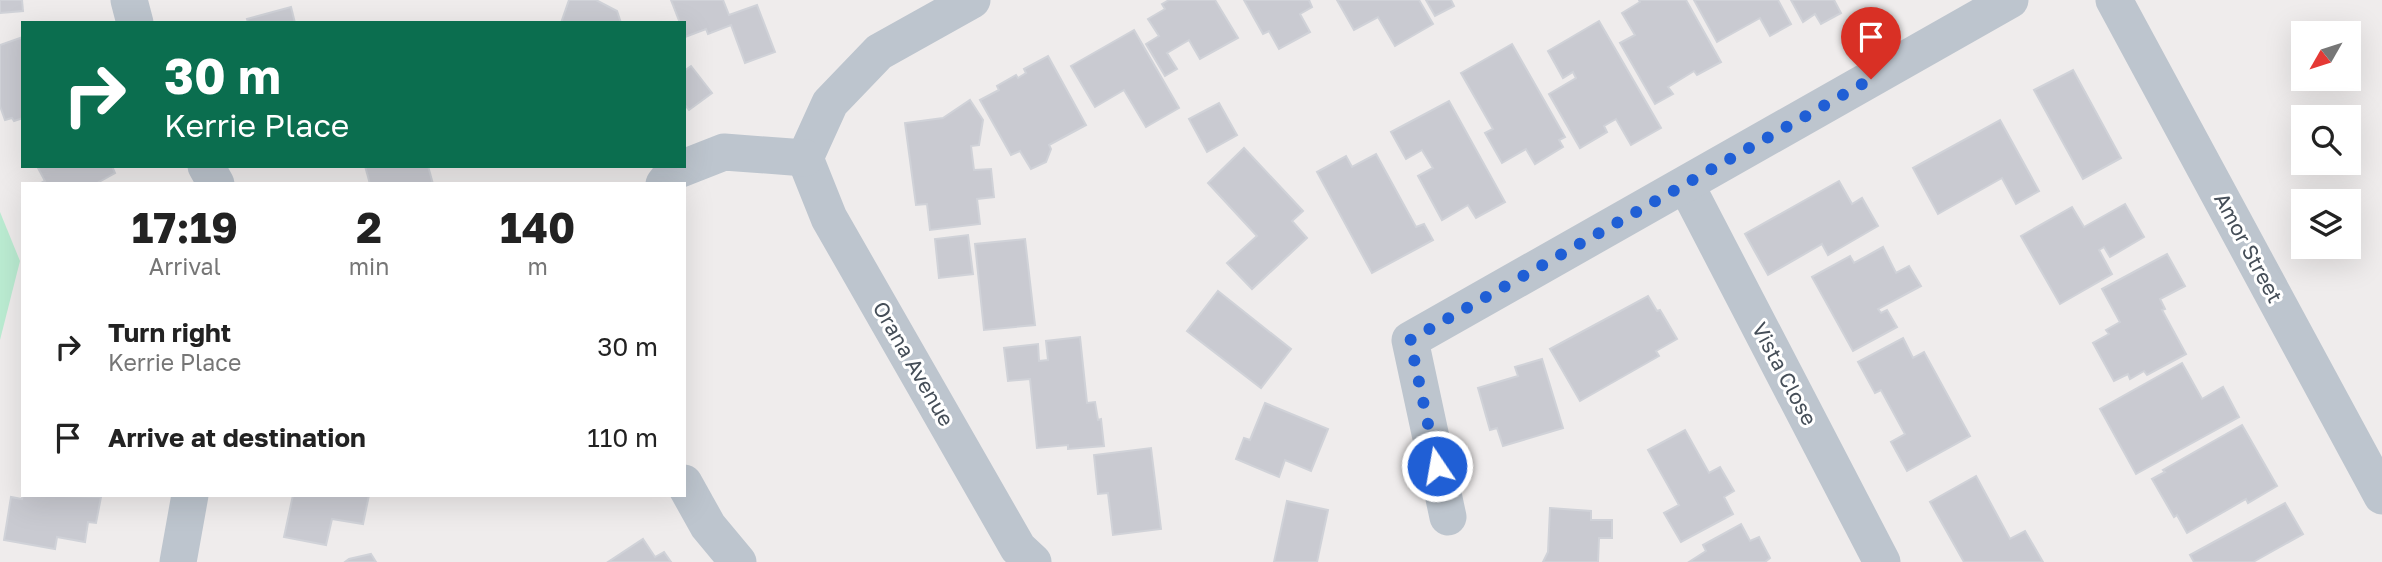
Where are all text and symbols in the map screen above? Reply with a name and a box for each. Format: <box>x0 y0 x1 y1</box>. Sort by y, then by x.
pin <box>1841 7 1901 79</box>
icon: arrive <box>1852 18 1890 56</box>
north arrow <box>2291 21 2361 91</box>
map controls <box>2291 21 2361 259</box>
text: 30 m <box>164 46 281 105</box>
icon: right <box>49 49 140 140</box>
button: search <box>2291 105 2361 175</box>
text: Kerrie Place <box>164 106 349 144</box>
street label: Amor Street <box>2209 188 2289 307</box>
button: layers <box>2291 189 2361 259</box>
text: 17:19 <box>132 202 238 252</box>
text: 2 <box>356 202 382 252</box>
text: 140 <box>500 202 575 252</box>
text: Arrival <box>149 252 221 280</box>
text: min <box>349 252 389 280</box>
text: m <box>528 252 548 280</box>
street label: Orana Avenue <box>868 297 960 430</box>
text: Turn right <box>108 317 231 348</box>
street label: Vista Close <box>1747 318 1823 430</box>
icon: right <box>49 328 87 366</box>
text: 30 m <box>597 331 658 362</box>
text: Kerrie Place <box>108 348 241 376</box>
icon: arrive <box>49 419 87 457</box>
text: Arrive at destination <box>108 422 366 453</box>
text: 110 m <box>587 422 658 453</box>
position arrow <box>1400 429 1474 503</box>

